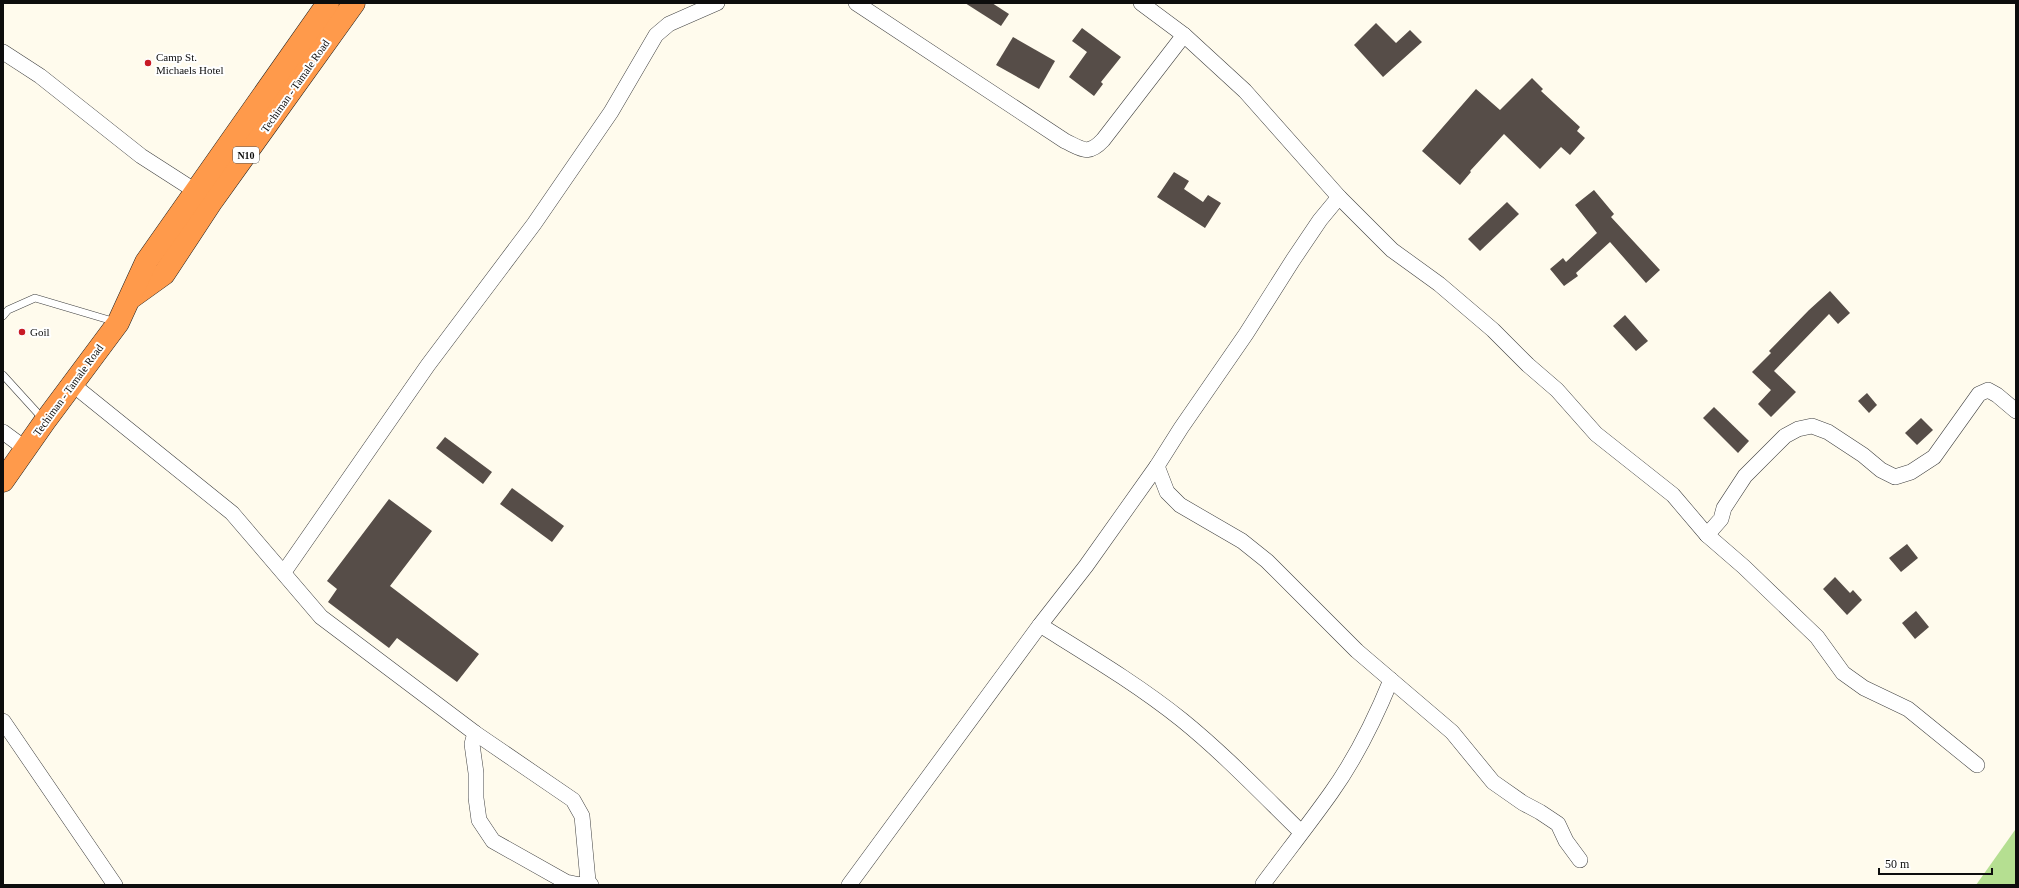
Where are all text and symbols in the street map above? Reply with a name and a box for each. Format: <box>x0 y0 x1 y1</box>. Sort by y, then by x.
street label: Techiman - Tamale Road <box>258 37 332 135</box>
place label: Camp St. Michaels Hotel <box>156 51 224 76</box>
marker: Camp St. Michaels Hotel <box>143 58 153 68</box>
road number: N10 <box>233 147 259 163</box>
place label: Goil <box>30 326 50 338</box>
marker: Goil <box>17 327 27 337</box>
street label: Techiman - Tamale Road <box>31 341 106 438</box>
scale bar <box>1879 850 1992 876</box>
text: 50 m <box>1885 857 1910 871</box>

